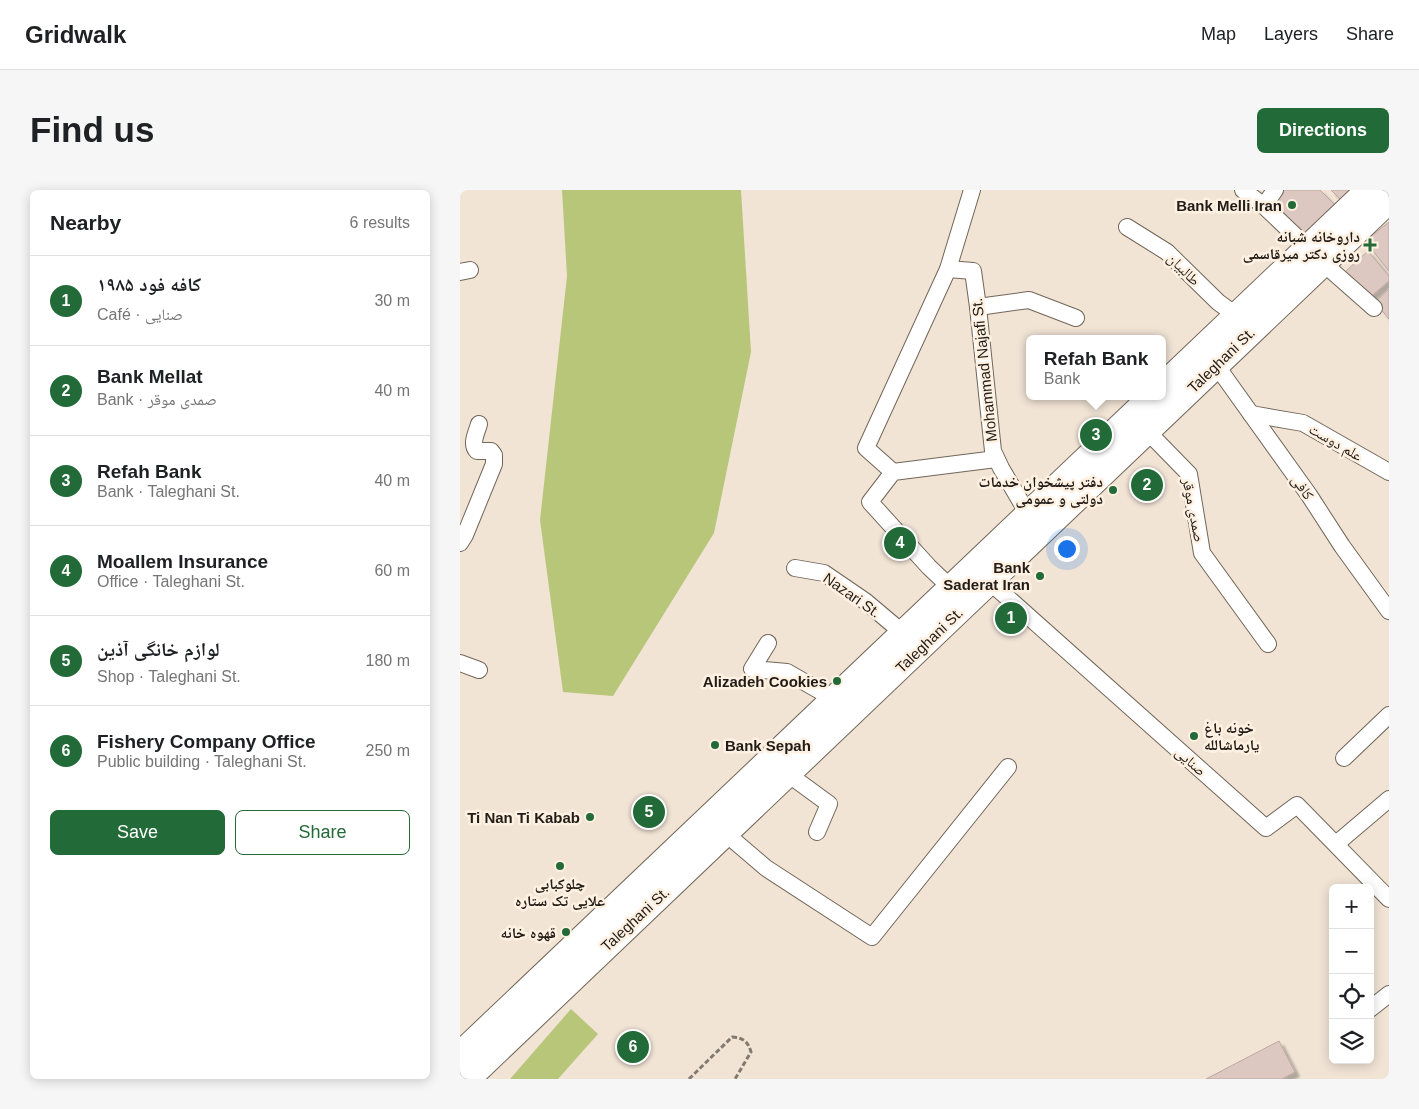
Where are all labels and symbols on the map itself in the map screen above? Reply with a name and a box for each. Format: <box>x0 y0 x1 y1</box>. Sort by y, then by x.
place label: Bank Melli Iran <box>1176 197 1282 214</box>
marker: Bank Melli Iran <box>1286 199 1298 211</box>
place label: داروخانه شبانه روزی دکتر میرقاسمی <box>1243 228 1360 263</box>
marker: داروخانه شبانه روزی دکتر میرقاسمی <box>1364 239 1376 251</box>
street label: طالبیان <box>1163 249 1204 290</box>
street label: Mohammad Najafi St. <box>968 297 1000 443</box>
street label: Taleghani St. <box>1184 324 1258 396</box>
pin: 3 <box>1080 416 1112 454</box>
street label: علم دوست <box>1305 420 1366 466</box>
pin: 2 <box>1131 466 1163 504</box>
street label: کافی <box>1287 471 1318 504</box>
place label: دفتر پیشخوان خدمات دولتی و عمومی <box>978 473 1103 508</box>
street label: صمدی موقر <box>1177 476 1209 544</box>
marker: دفتر پیشخوان خدمات دولتی و عمومی <box>1107 484 1119 496</box>
pin: 4 <box>884 524 916 562</box>
your location <box>1054 536 1080 562</box>
place label: Bank Saderat Iran <box>943 559 1031 593</box>
street label: Nazari St. <box>820 569 884 621</box>
marker: Bank Saderat Iran <box>1034 570 1046 582</box>
pin: 1 <box>995 599 1027 637</box>
street label: Taleghani St. <box>892 604 966 676</box>
place label: Alizadeh Cookies <box>703 673 827 690</box>
marker: Alizadeh Cookies <box>831 675 843 687</box>
place label: خونه باغ یارماشالله <box>1204 719 1259 753</box>
marker: خونه باغ یارماشالله <box>1188 730 1200 742</box>
place label: Bank Sepah <box>725 737 811 754</box>
marker: Bank Sepah <box>709 739 721 751</box>
street label: صنایی <box>1171 743 1210 781</box>
pin: 5 <box>633 793 665 831</box>
place label: Ti Nan Ti Kabab <box>467 809 580 826</box>
marker: Ti Nan Ti Kabab <box>584 811 596 823</box>
marker: چلوکبابی علایی تک ستاره <box>554 860 566 872</box>
place label: چلوکبابی علایی تک ستاره <box>515 875 605 910</box>
street label: Taleghani St. <box>597 883 673 955</box>
place label: قهوه خانه <box>501 924 556 942</box>
marker: قهوه خانه <box>560 926 572 938</box>
pin: 6 <box>617 1028 649 1066</box>

